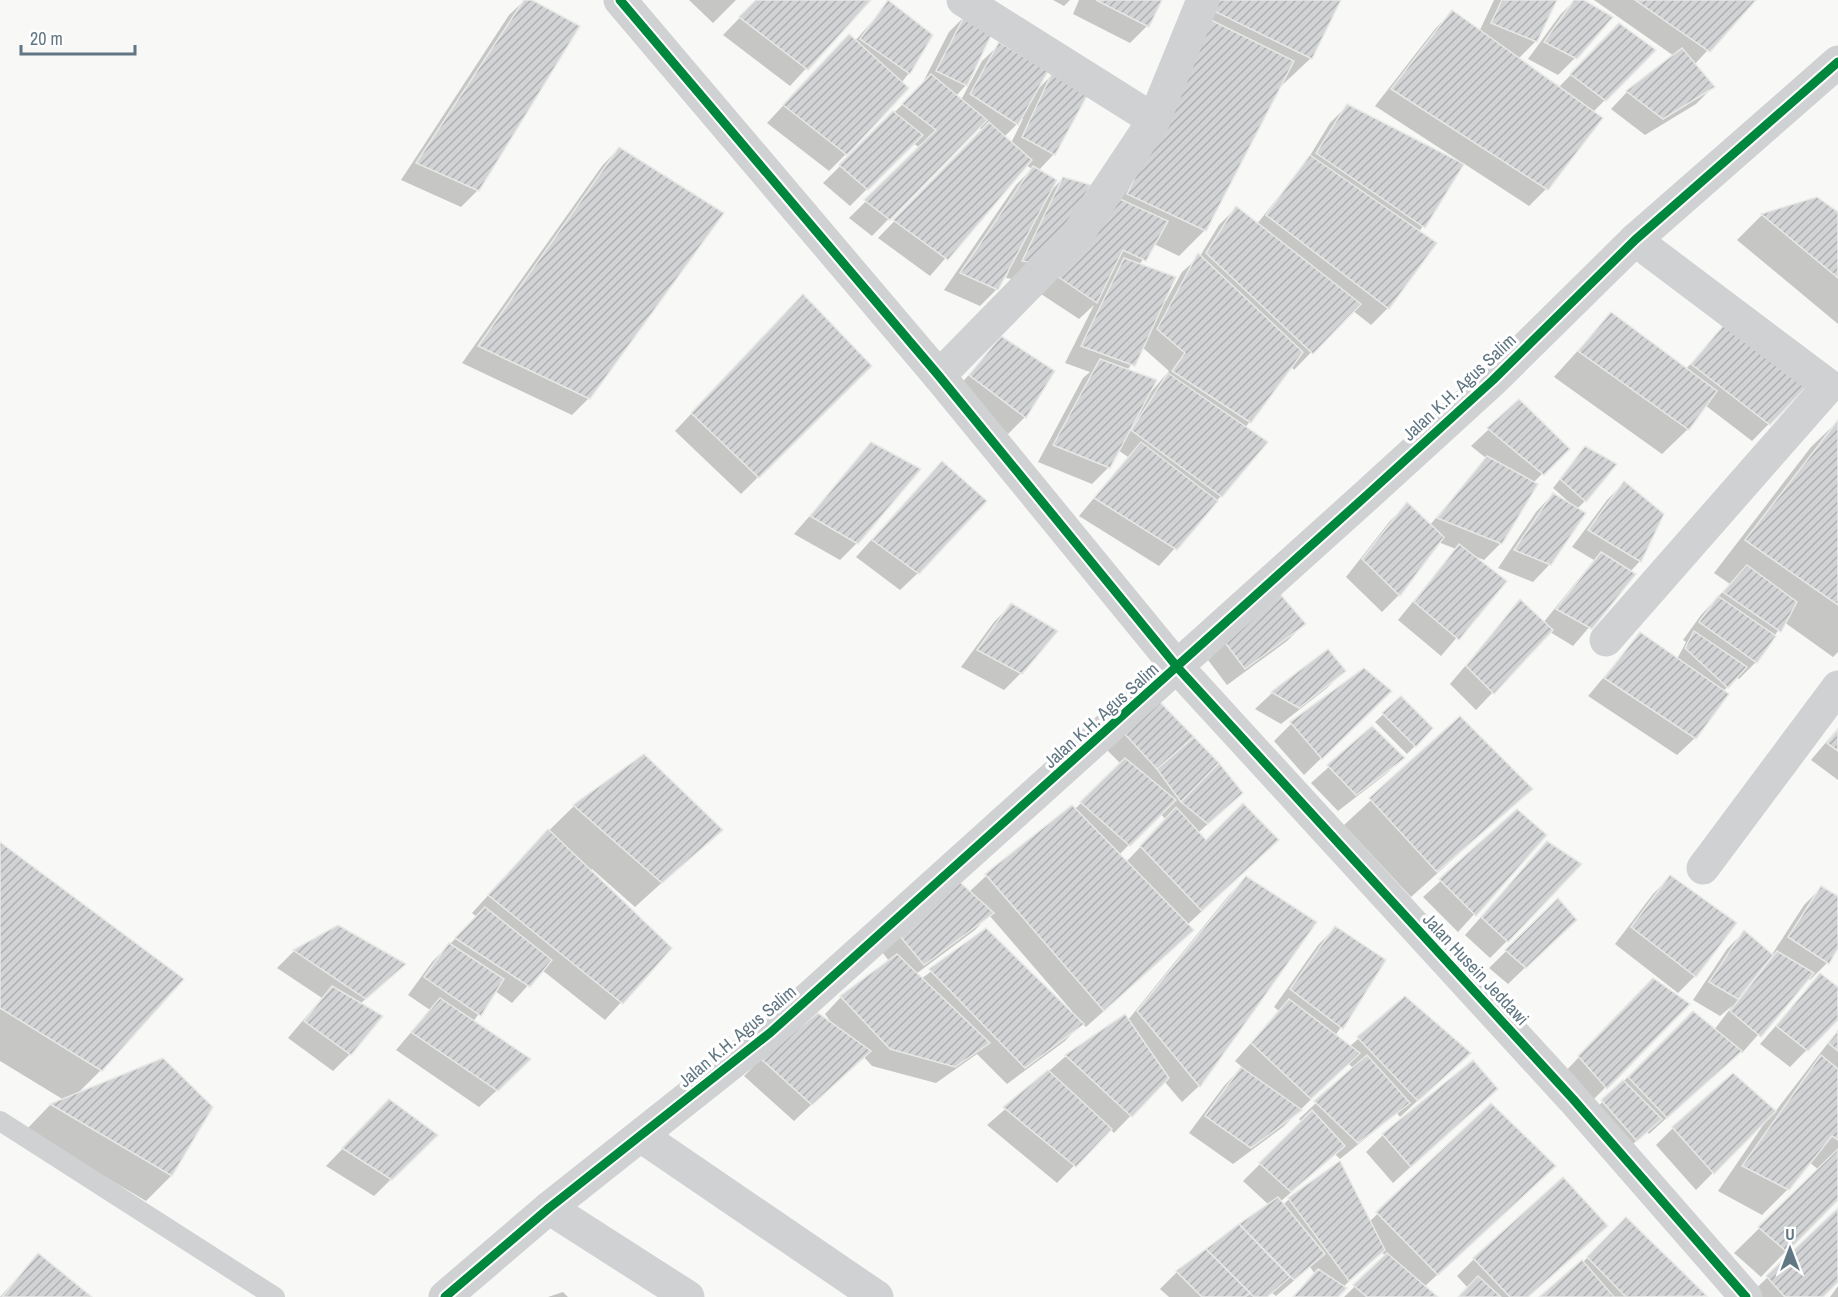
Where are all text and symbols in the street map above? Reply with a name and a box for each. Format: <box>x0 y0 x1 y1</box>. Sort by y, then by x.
scale bar <box>21 18 135 56</box>
text: 20 m <box>30 26 63 51</box>
street label: Jalan K.H. Agus Salim <box>1397 328 1521 446</box>
street label: Jalan K.H. Agus Salim <box>1038 657 1164 773</box>
street label: Jalan Husein Jeddawi <box>1417 907 1535 1031</box>
street label: Jalan K.H. Agus Salim <box>673 979 801 1093</box>
north arrow <box>1760 1219 1820 1279</box>
text: U <box>1785 1223 1795 1245</box>

